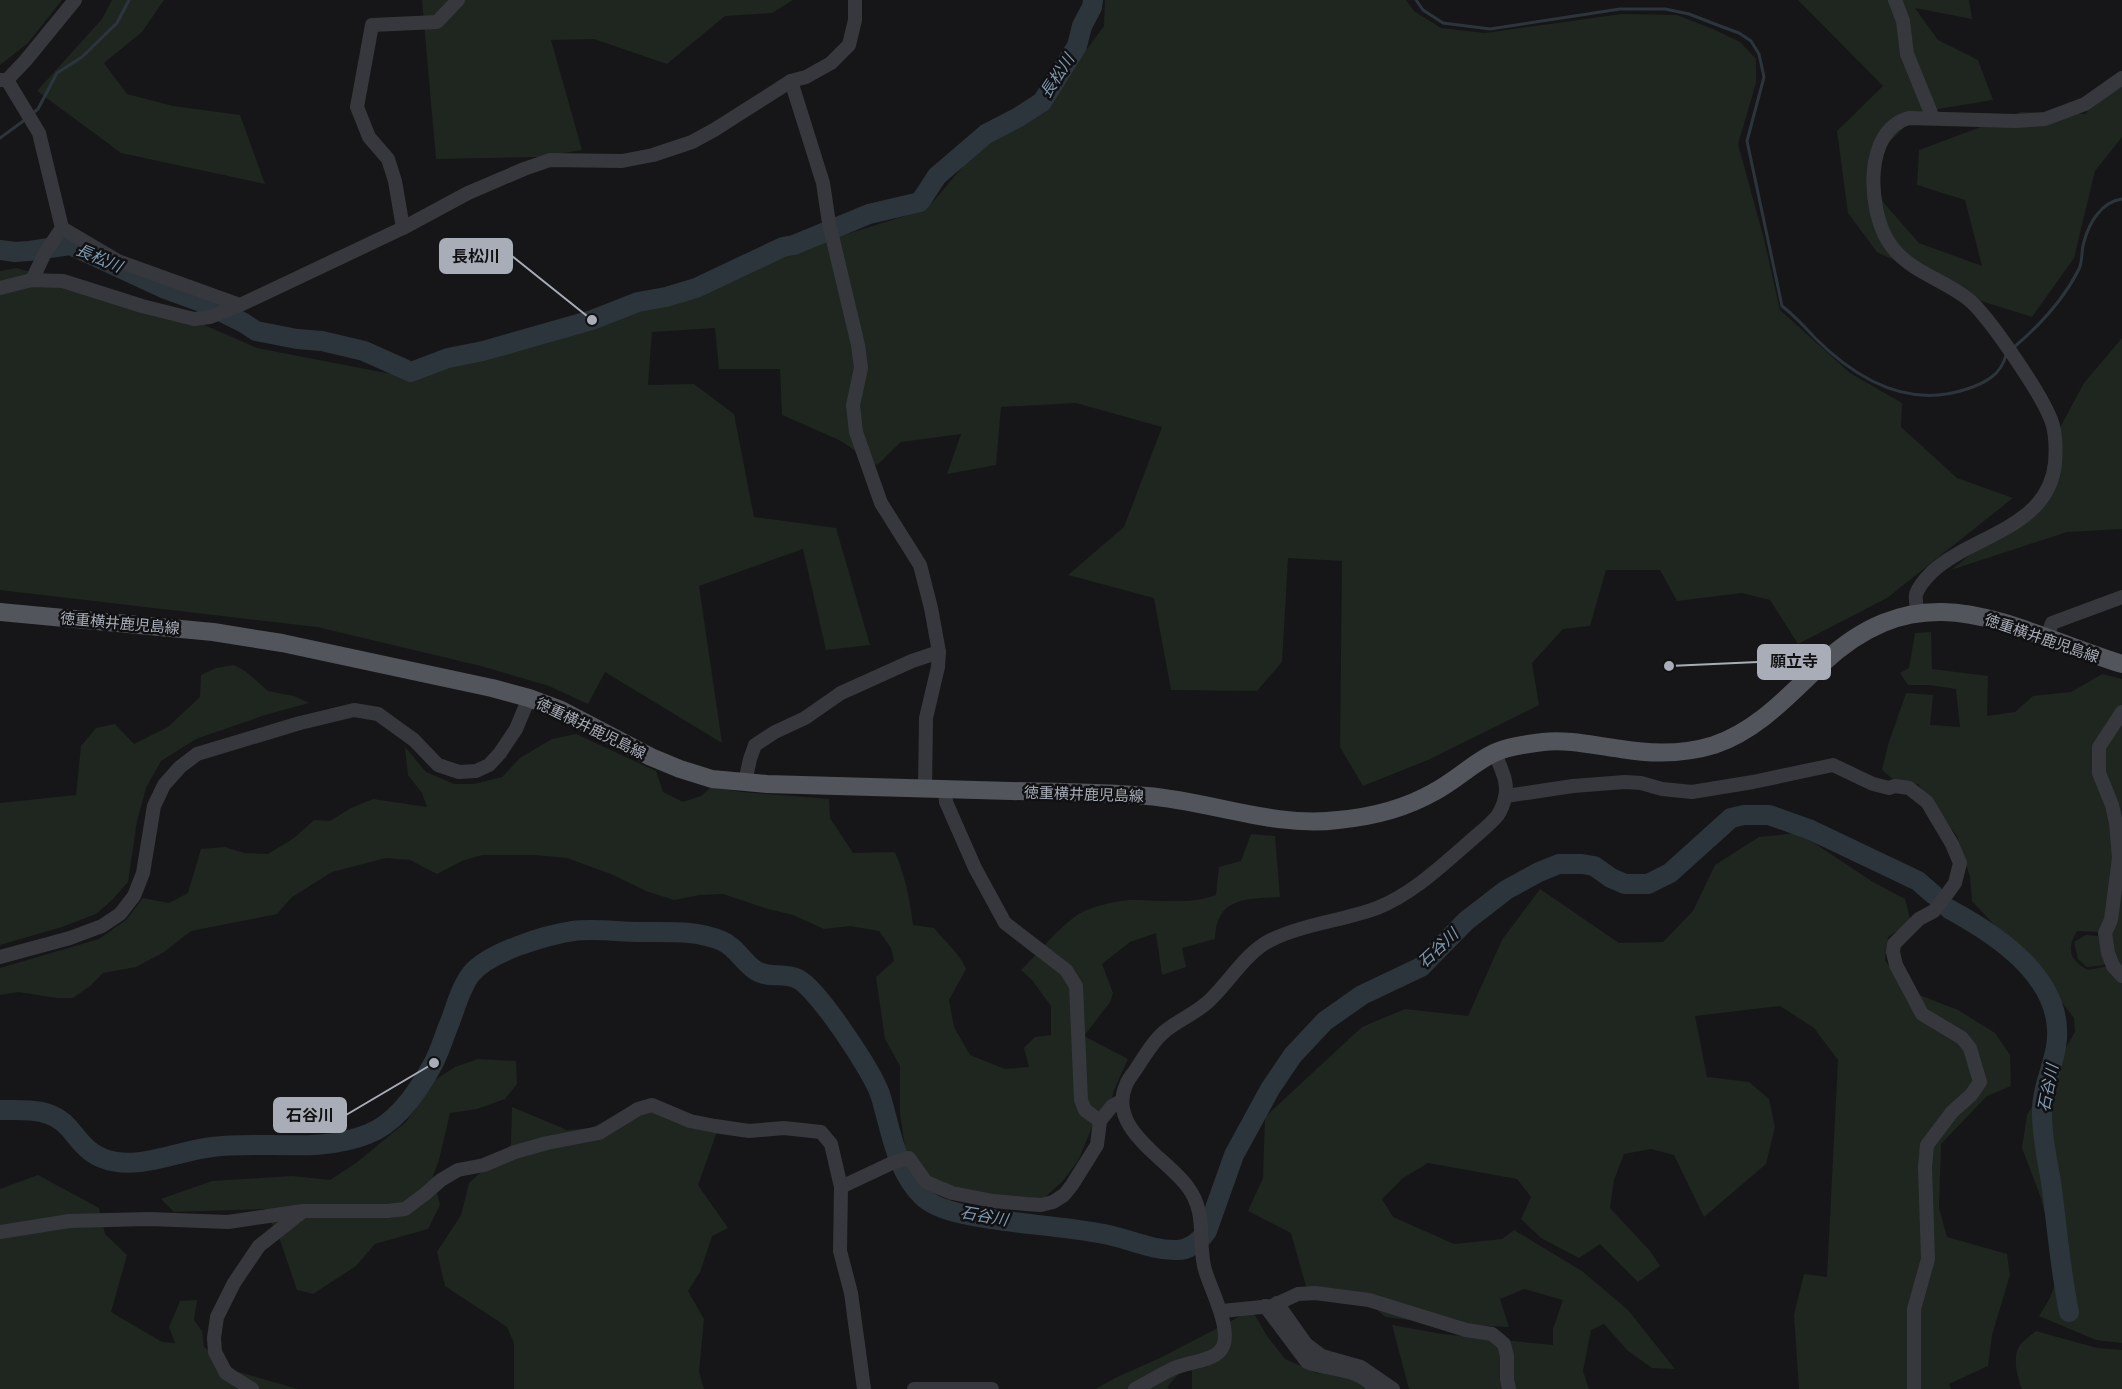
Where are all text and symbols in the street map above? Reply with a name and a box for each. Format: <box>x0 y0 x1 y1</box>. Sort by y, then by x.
water label: 長松川 <box>1034 48 1081 102</box>
water label: 長松川 <box>72 238 127 279</box>
callout: 長松川 <box>440 239 512 273</box>
text: 長松川 <box>452 245 500 268</box>
street label: 徳重横井鹿児島線 <box>59 607 181 639</box>
street label: 徳重横井鹿児島線 <box>1982 609 2102 667</box>
callout: 願立寺 <box>1758 645 1830 679</box>
text: 願立寺 <box>1770 650 1818 673</box>
street label: 徳重横井鹿児島線 <box>532 692 650 764</box>
street label: 徳重横井鹿児島線 <box>1024 781 1144 807</box>
water label: 石谷川 <box>1413 922 1465 973</box>
water label: 石谷川 <box>2032 1060 2064 1114</box>
callout: 石谷川 <box>274 1098 346 1132</box>
text: 石谷川 <box>286 1104 334 1127</box>
water label: 石谷川 <box>958 1201 1012 1232</box>

